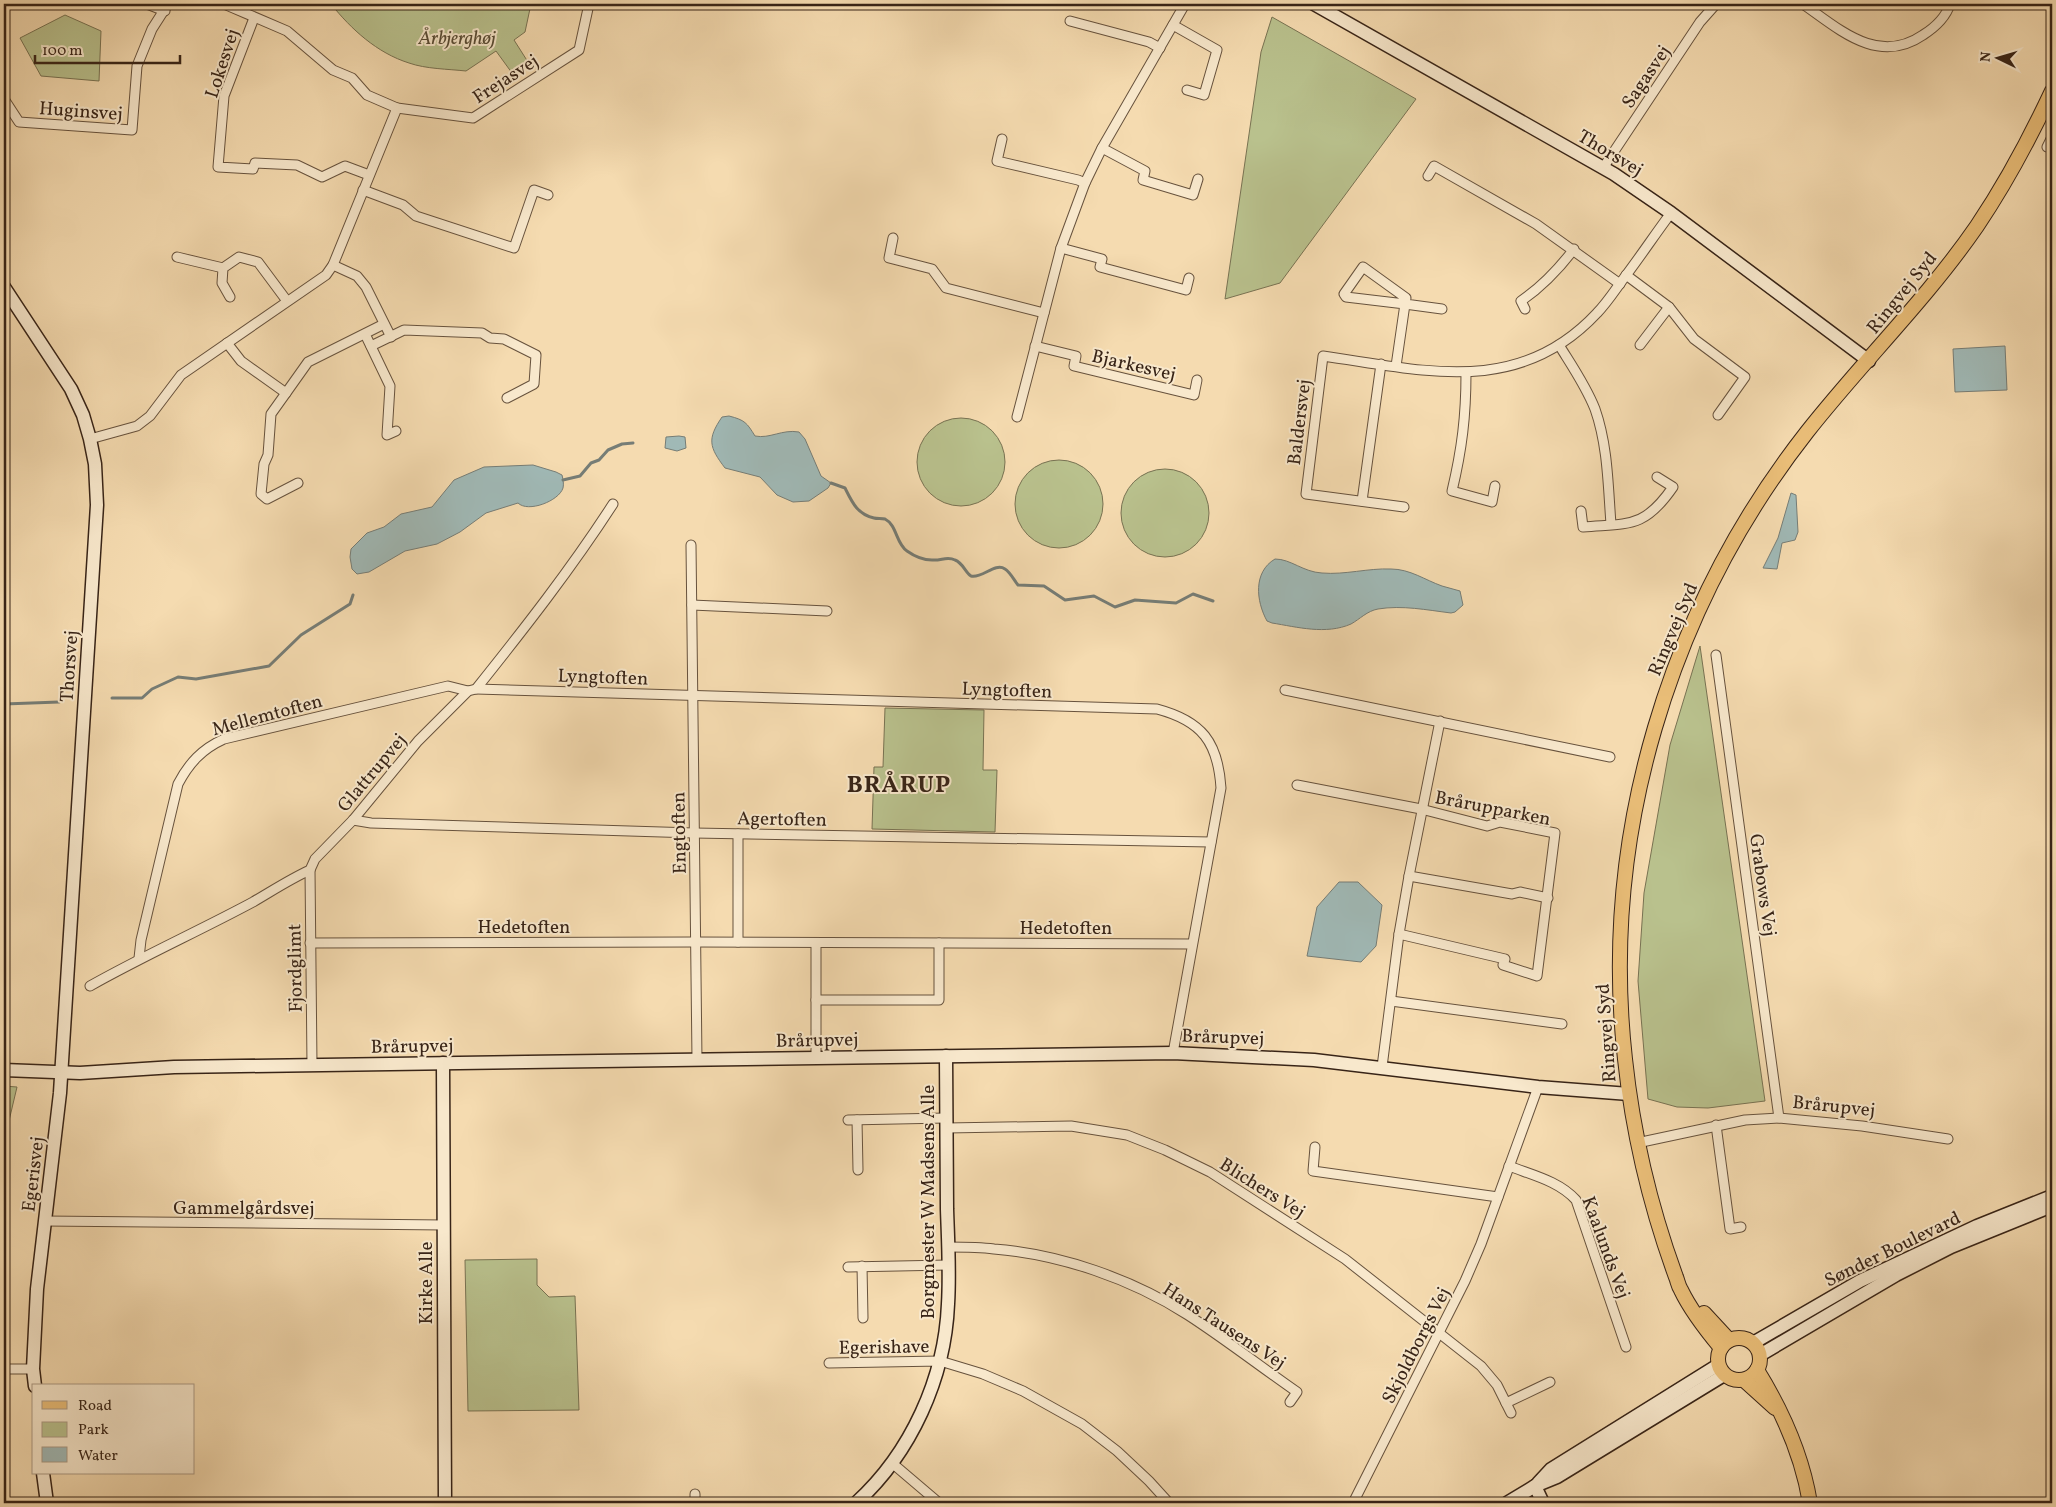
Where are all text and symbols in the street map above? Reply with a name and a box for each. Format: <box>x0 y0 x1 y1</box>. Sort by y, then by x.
street label: Lokesvej <box>199 26 246 102</box>
park label: Årbjerghøj <box>418 26 496 52</box>
scale bar <box>35 32 180 64</box>
north arrow <box>1974 32 2024 82</box>
street label: Sagasvej <box>1616 40 1677 114</box>
text: 100 m <box>42 41 82 62</box>
street label: Frejasvej <box>468 49 544 111</box>
text: N <box>1977 51 1996 63</box>
street label: Huginsvej <box>38 96 124 128</box>
street label: Thorsvej <box>1572 124 1648 183</box>
street label: Ringvej Syd <box>1861 247 1944 340</box>
street label: Bjarkesvej <box>1089 344 1178 388</box>
street label: Baldersvej <box>1282 378 1318 467</box>
street label: Ringvej Syd <box>1643 579 1705 680</box>
street label: Thorsvej <box>55 629 85 703</box>
street label: Lyngtoften <box>557 663 649 693</box>
street label: Lyngtoften <box>961 676 1053 706</box>
street label: Mellemtoften <box>209 689 326 743</box>
street label: Glattrupvej <box>332 728 413 818</box>
district label: BRÅRUP <box>847 769 951 803</box>
street label: Brårupparken <box>1432 785 1553 833</box>
street label: Engtoften <box>666 792 694 874</box>
street label: Agertoften <box>737 806 827 834</box>
street label: Grabows Vej <box>1742 832 1782 938</box>
street label: Hedetoften <box>478 915 570 941</box>
street label: Hedetoften <box>1020 916 1112 942</box>
street label: Fjordglimt <box>282 923 310 1013</box>
street label: Ringvej Syd <box>1591 983 1623 1083</box>
street label: Brårupvej <box>1181 1024 1265 1052</box>
street label: Brårupvej <box>775 1027 859 1055</box>
street label: Brårupvej <box>370 1033 454 1061</box>
street label: Borgmester W Madsens Alle <box>916 1085 942 1319</box>
street label: Brårupvej <box>1791 1090 1876 1124</box>
street label: Egerisvej <box>16 1135 52 1213</box>
street label: Blichers Vej <box>1214 1152 1310 1225</box>
street label: Kaalunds Vej <box>1575 1193 1636 1303</box>
street label: Gammelgårdsvej <box>173 1196 315 1222</box>
street label: Sønder Boulevard <box>1820 1206 1965 1294</box>
street label: Kirke Alle <box>414 1241 440 1325</box>
street label: Hans Tausens Vej <box>1157 1277 1291 1376</box>
street label: Skjoldborgs Vej <box>1376 1283 1457 1409</box>
street label: Egerishave <box>838 1334 930 1362</box>
legend <box>32 1384 195 1474</box>
text: Road <box>78 1396 112 1417</box>
text: Park <box>78 1420 109 1441</box>
text: Water <box>78 1446 118 1467</box>

